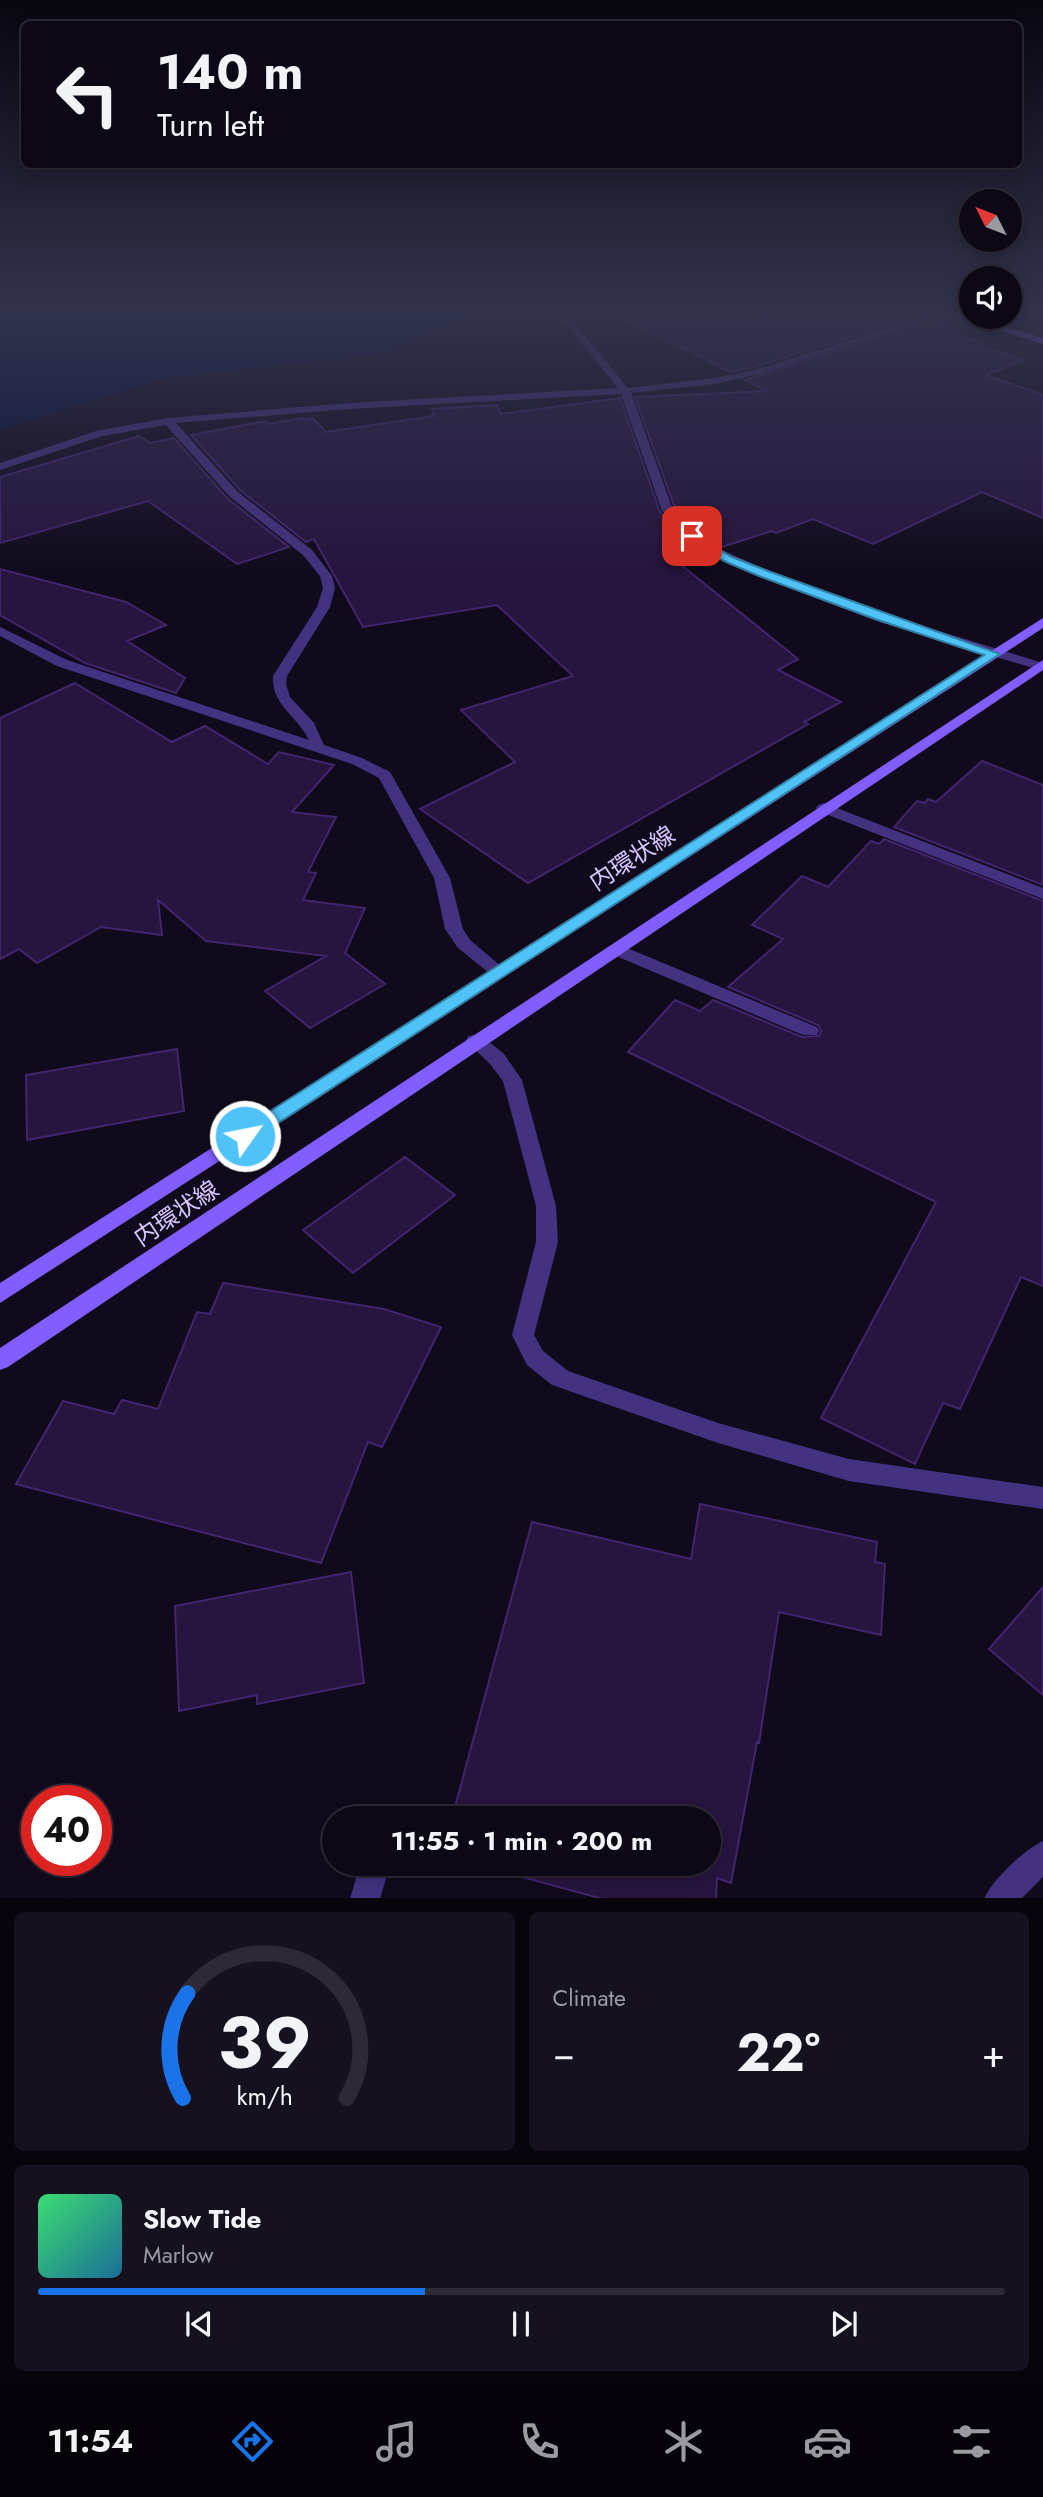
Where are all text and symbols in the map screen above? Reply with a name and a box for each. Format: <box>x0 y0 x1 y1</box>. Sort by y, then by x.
text: 140 m <box>157 37 303 107</box>
icon: left <box>42 49 133 140</box>
text: Turn left <box>157 102 264 148</box>
north arrow <box>959 189 1022 252</box>
map controls <box>959 189 1022 329</box>
button: sound <box>959 266 1022 329</box>
pin <box>662 506 722 566</box>
icon: arrive <box>673 517 711 555</box>
street label: 内環状線 <box>582 817 682 899</box>
position arrow <box>208 1099 282 1173</box>
street label: 内環状線 <box>126 1172 226 1254</box>
speed limit sign: 40 <box>21 1785 112 1876</box>
text: 11:55 · 1 min · 200 m <box>391 1822 652 1860</box>
text: Climate <box>553 1981 626 2015</box>
text: 39 <box>217 1990 311 2095</box>
text: 22° <box>736 2015 820 2091</box>
text: − <box>553 2026 575 2081</box>
text: + <box>982 2026 1005 2081</box>
text: km/h <box>236 2077 293 2113</box>
text: Slow Tide <box>143 2200 262 2238</box>
text: Marlow <box>143 2238 214 2272</box>
icon: previous <box>180 2305 218 2343</box>
icon: pause <box>502 2305 540 2343</box>
icon: next <box>825 2305 863 2343</box>
icon: directions <box>228 2417 277 2466</box>
icon: music <box>372 2417 421 2466</box>
icon: phone <box>515 2417 564 2466</box>
icon: climate <box>659 2417 708 2466</box>
icon: car <box>803 2417 852 2466</box>
icon: filters <box>947 2417 996 2466</box>
text: 11:54 <box>47 2418 133 2464</box>

